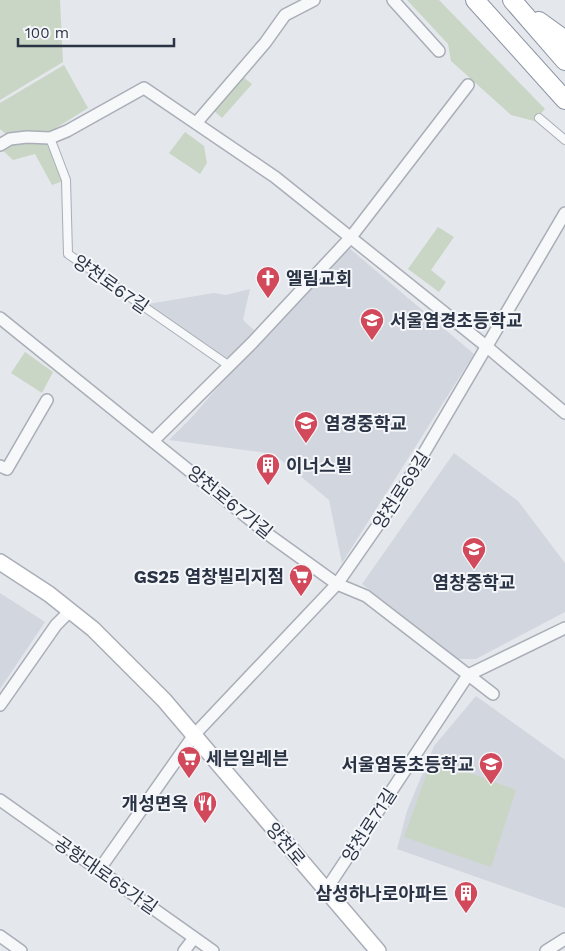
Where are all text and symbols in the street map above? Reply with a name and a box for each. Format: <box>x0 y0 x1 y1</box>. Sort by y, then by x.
scale bar <box>18 15 174 47</box>
text: 100 m <box>25 24 69 42</box>
street label: 양천로67길 <box>69 250 153 318</box>
church icon: 엘림교회 <box>255 265 281 299</box>
place label: 엘림교회 <box>286 268 352 289</box>
school or university icon: 서울염경초등학교 <box>359 307 385 341</box>
place label: 서울염경초등학교 <box>390 310 522 331</box>
school or university icon: 염경중학교 <box>293 410 319 444</box>
place label: 염경중학교 <box>324 413 407 434</box>
street label: 양천로69길 <box>368 447 434 533</box>
building icon: 이너스빌 <box>255 452 281 486</box>
place label: 이너스빌 <box>286 455 352 476</box>
street label: 양천로67가길 <box>183 461 277 543</box>
school or university icon: 염창중학교 <box>461 536 487 570</box>
supermarket icon: GS25 염창빌리지점 <box>288 563 314 597</box>
place label: GS25 염창빌리지점 <box>134 566 284 587</box>
place label: 염창중학교 <box>433 572 515 593</box>
supermarket icon: 세븐일레븐 <box>176 745 202 779</box>
place label: 세븐일레븐 <box>206 748 289 769</box>
school or university icon: 서울염동초등학교 <box>478 751 504 785</box>
place label: 서울염동초등학교 <box>342 754 474 775</box>
street label: 양천로71길 <box>337 784 401 866</box>
restaurant icon: 개성면옥 <box>192 790 218 824</box>
place label: 개성면옥 <box>122 793 188 814</box>
street label: 양천로 <box>262 818 310 870</box>
street label: 공항대로65가길 <box>51 832 161 918</box>
building icon: 삼성하나로아파트 <box>453 880 479 914</box>
place label: 삼성하나로아파트 <box>316 883 448 904</box>

